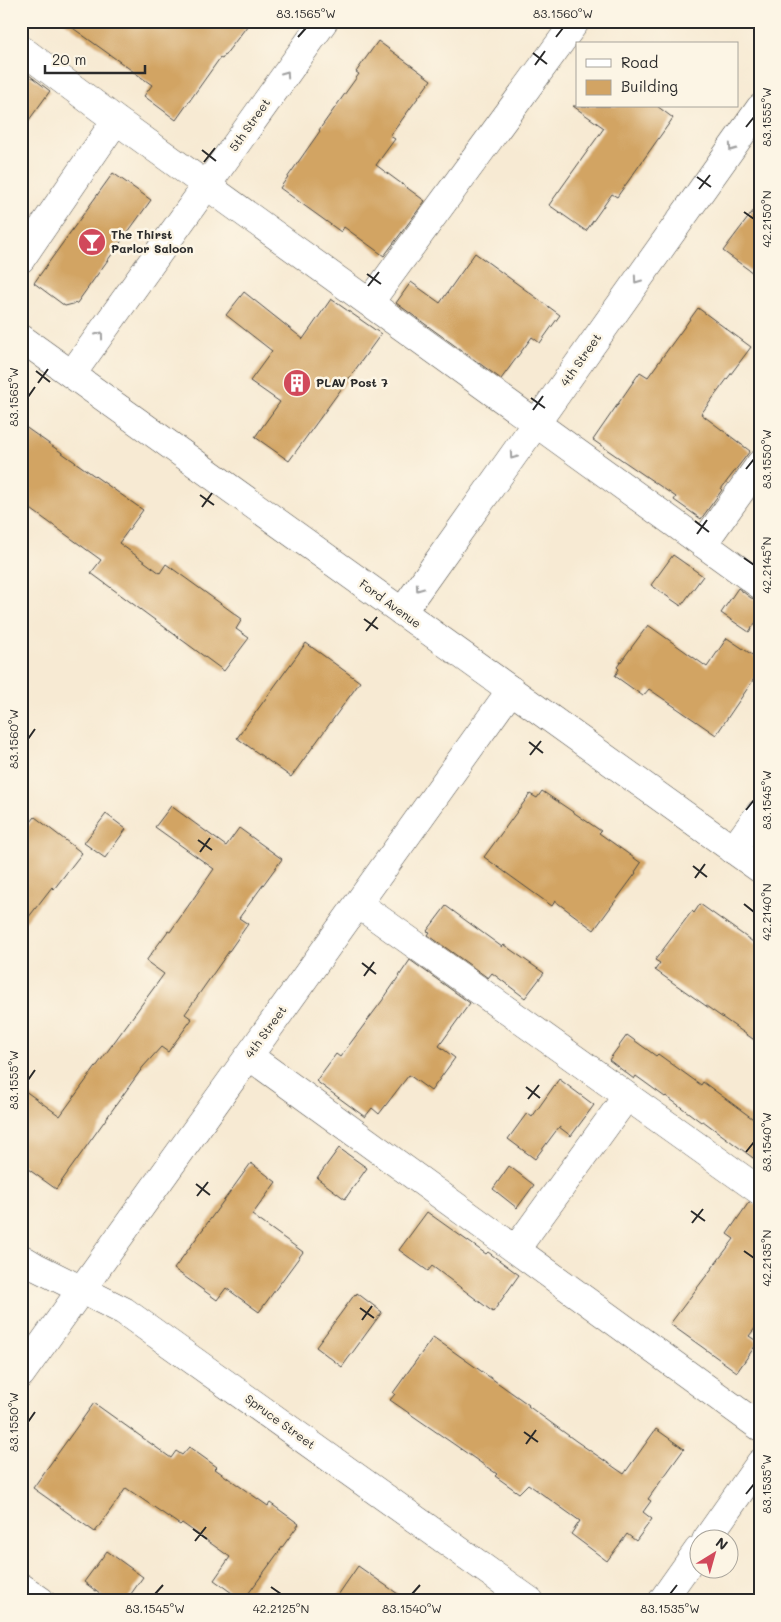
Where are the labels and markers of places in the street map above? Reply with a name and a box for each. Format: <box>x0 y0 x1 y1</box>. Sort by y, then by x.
place label: The Thirst Parlor Saloon <box>111 226 194 256</box>
bar icon: The Thirst Parlor Saloon <box>77 227 107 257</box>
building icon: PLAV Post 7 <box>282 368 312 398</box>
place label: PLAV Post 7 <box>316 374 388 390</box>

